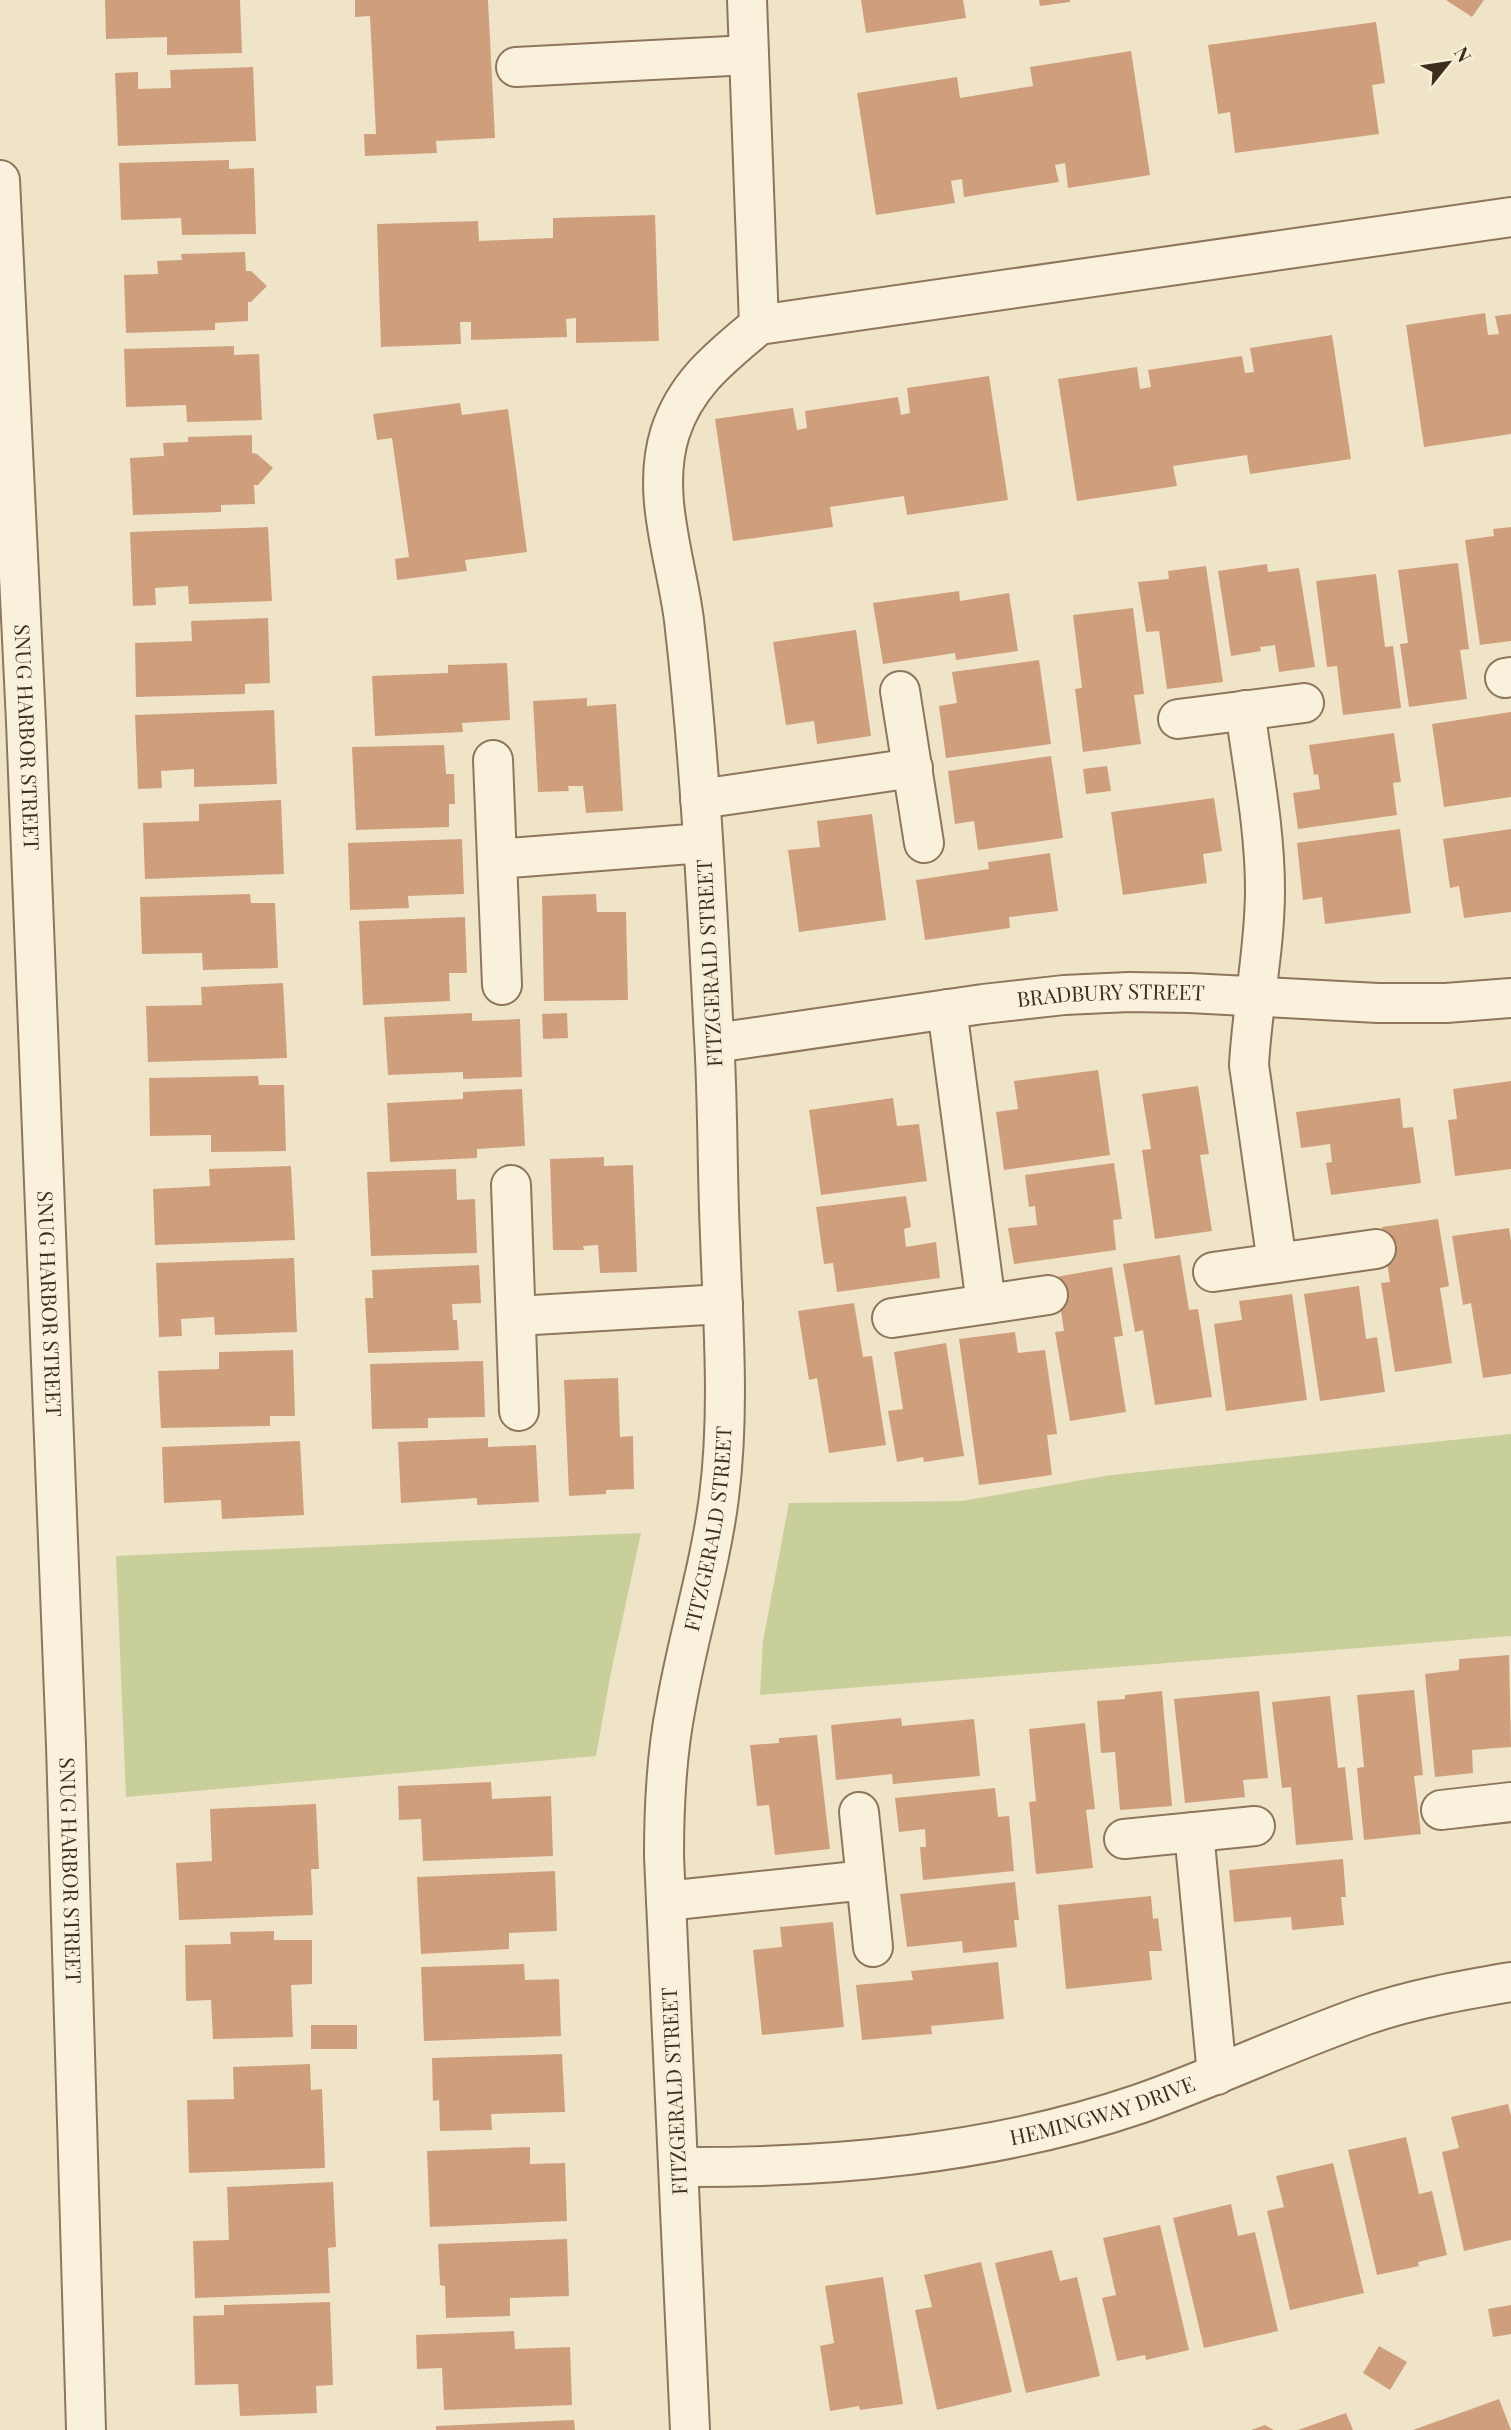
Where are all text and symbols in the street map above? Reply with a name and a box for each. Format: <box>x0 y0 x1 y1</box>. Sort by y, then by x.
north arrow <box>1413 28 1483 98</box>
text: N <box>1449 42 1478 67</box>
street label: SNUG HARBOR STREET <box>9 624 47 851</box>
street label: FITZGERALD STREET <box>689 859 727 1068</box>
street label: BRADBURY STREET <box>1015 976 1205 1012</box>
street label: SNUG HARBOR STREET <box>32 1190 69 1418</box>
street label: FITZGERALD STREET <box>676 1425 736 1634</box>
street label: SNUG HARBOR STREET <box>54 1757 89 1984</box>
street label: FITZGERALD STREET <box>654 1987 692 2196</box>
street label: HEMINGWAY DRIVE <box>1007 2068 1198 2150</box>

